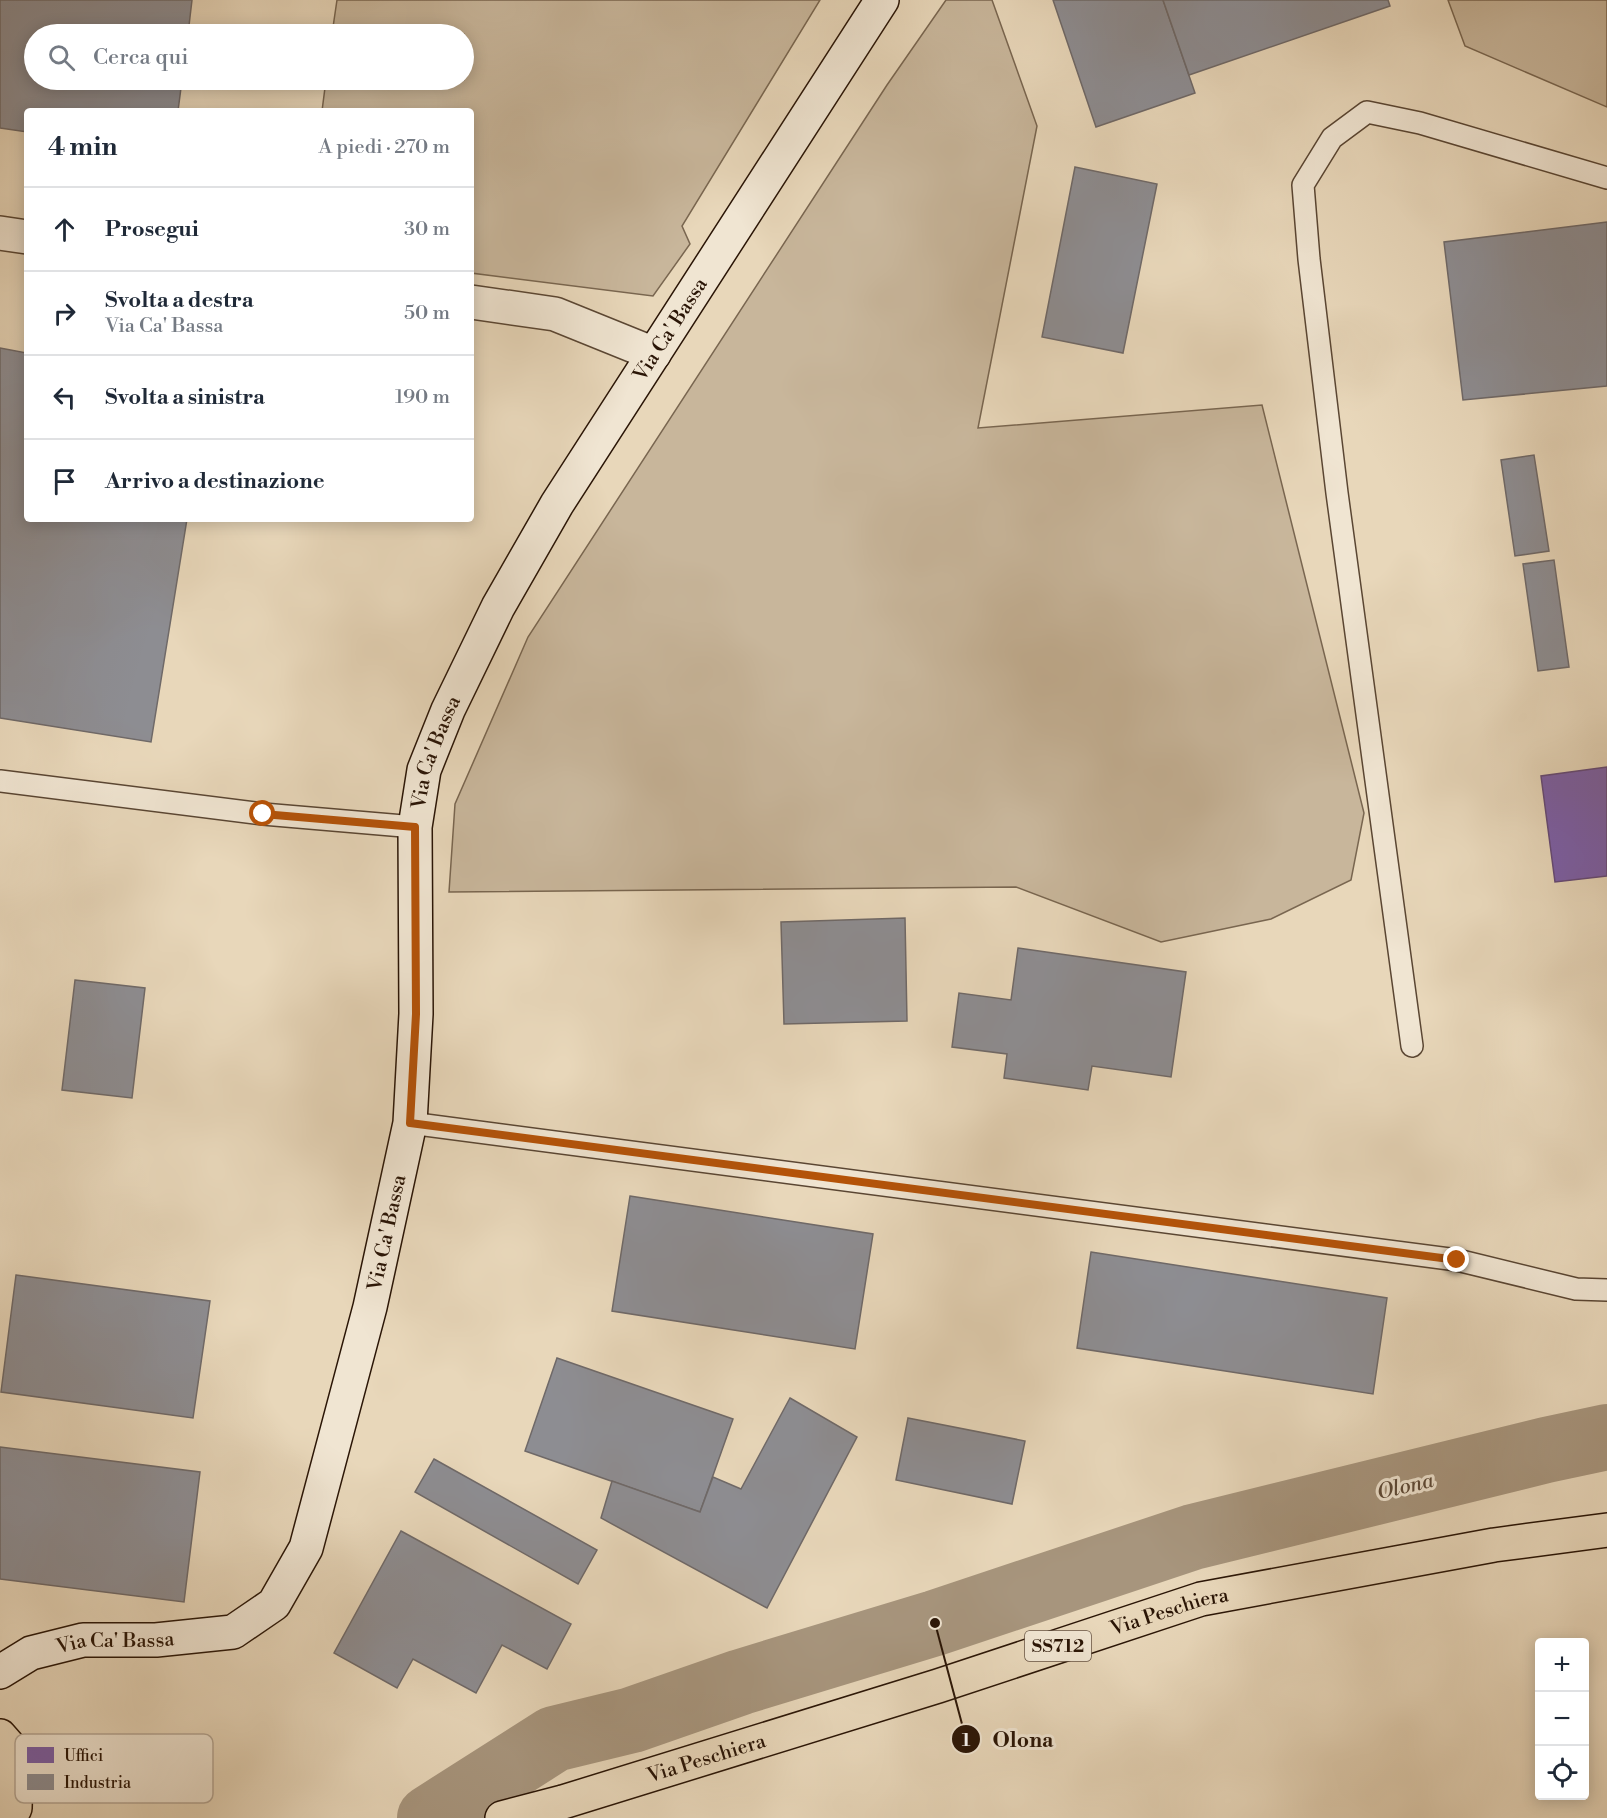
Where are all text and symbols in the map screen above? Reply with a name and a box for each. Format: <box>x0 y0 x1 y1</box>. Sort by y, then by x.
search box <box>24 24 474 90</box>
icon: search <box>45 41 78 74</box>
text: Cerca qui <box>93 44 189 71</box>
text: 4 min <box>48 131 118 163</box>
text: A piedi · 270 m <box>319 135 450 160</box>
icon: ahead <box>48 213 81 246</box>
text: Prosegui <box>105 216 199 243</box>
text: 30 m <box>404 217 450 242</box>
street label: Via Ca' Bassa <box>628 273 714 387</box>
text: Svolta a destra <box>105 287 254 314</box>
icon: right <box>48 297 81 330</box>
text: 50 m <box>404 301 450 326</box>
text: Via Ca' Bassa <box>105 314 223 339</box>
icon: left <box>48 381 81 414</box>
text: Svolta a sinistra <box>105 384 265 411</box>
text: 190 m <box>395 385 450 410</box>
icon: arrive <box>48 465 81 498</box>
text: Arrivo a destinazione <box>105 468 325 495</box>
street label: Via Ca' Bassa <box>407 691 467 812</box>
route start <box>249 800 275 826</box>
street label: Via Ca' Bassa <box>363 1172 413 1294</box>
route end <box>1443 1246 1469 1272</box>
water label: Olona <box>1374 1468 1436 1506</box>
street label: Via Peschiera <box>1106 1583 1232 1642</box>
street label: Via Ca' Bassa <box>53 1627 176 1660</box>
road number: SS712 <box>1025 1631 1091 1661</box>
map controls <box>1535 1638 1589 1800</box>
button: + <box>1535 1638 1589 1692</box>
button: − <box>1535 1692 1589 1746</box>
callout: Olona <box>951 1720 1066 1759</box>
text: Olona <box>993 1728 1054 1754</box>
street label: Via Peschiera <box>643 1729 770 1789</box>
text: 1 <box>962 1729 971 1752</box>
legend <box>15 1734 213 1803</box>
text: Uffici <box>64 1746 103 1766</box>
button: locate <box>1535 1746 1589 1800</box>
text: Industria <box>64 1773 132 1793</box>

